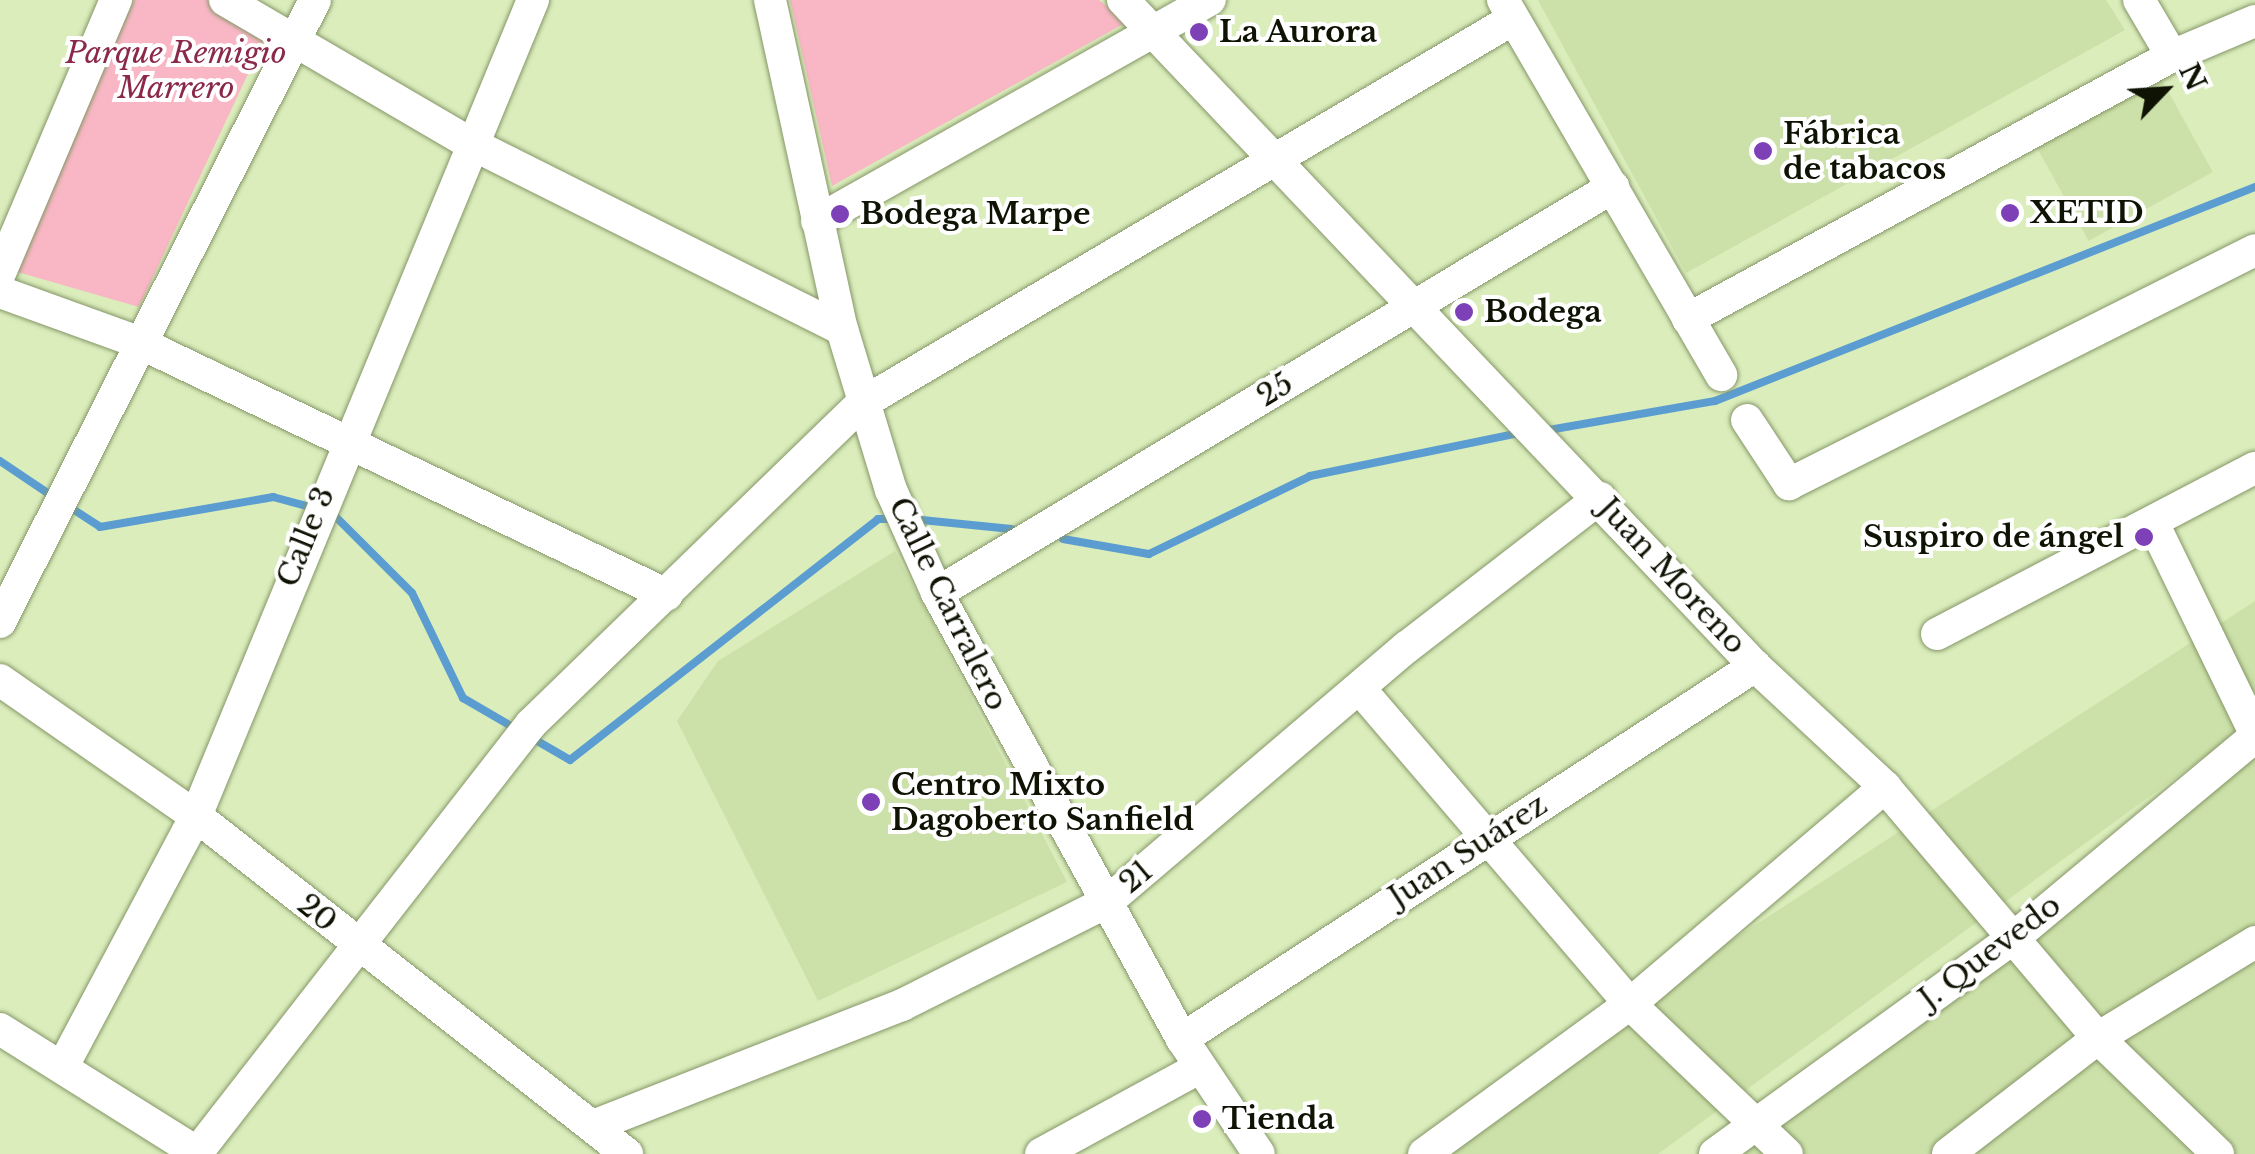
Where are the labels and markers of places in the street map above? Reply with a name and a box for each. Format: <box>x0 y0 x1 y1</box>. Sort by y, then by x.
place label: La Aurora <box>1219 14 1378 50</box>
marker: La Aurora <box>1188 21 1210 43</box>
place label: Fábrica de tabacos <box>1783 116 1946 186</box>
marker: Fábrica de tabacos <box>1752 140 1774 162</box>
place label: XETID <box>2030 195 2144 231</box>
place label: Bodega Marpe <box>860 196 1091 232</box>
marker: XETID <box>1999 202 2021 224</box>
marker: Bodega Marpe <box>829 203 851 225</box>
place label: Bodega <box>1484 294 1602 330</box>
marker: Bodega <box>1453 301 1475 323</box>
place label: Suspiro de ángel <box>1863 519 2124 555</box>
marker: Suspiro de ángel <box>2133 526 2155 548</box>
place label: Centro Mixto Dagoberto Sanfield <box>891 767 1194 838</box>
marker: Centro Mixto Dagoberto Sanfield <box>860 791 882 813</box>
place label: Tienda <box>1222 1101 1335 1137</box>
marker: Tienda <box>1191 1108 1213 1130</box>

